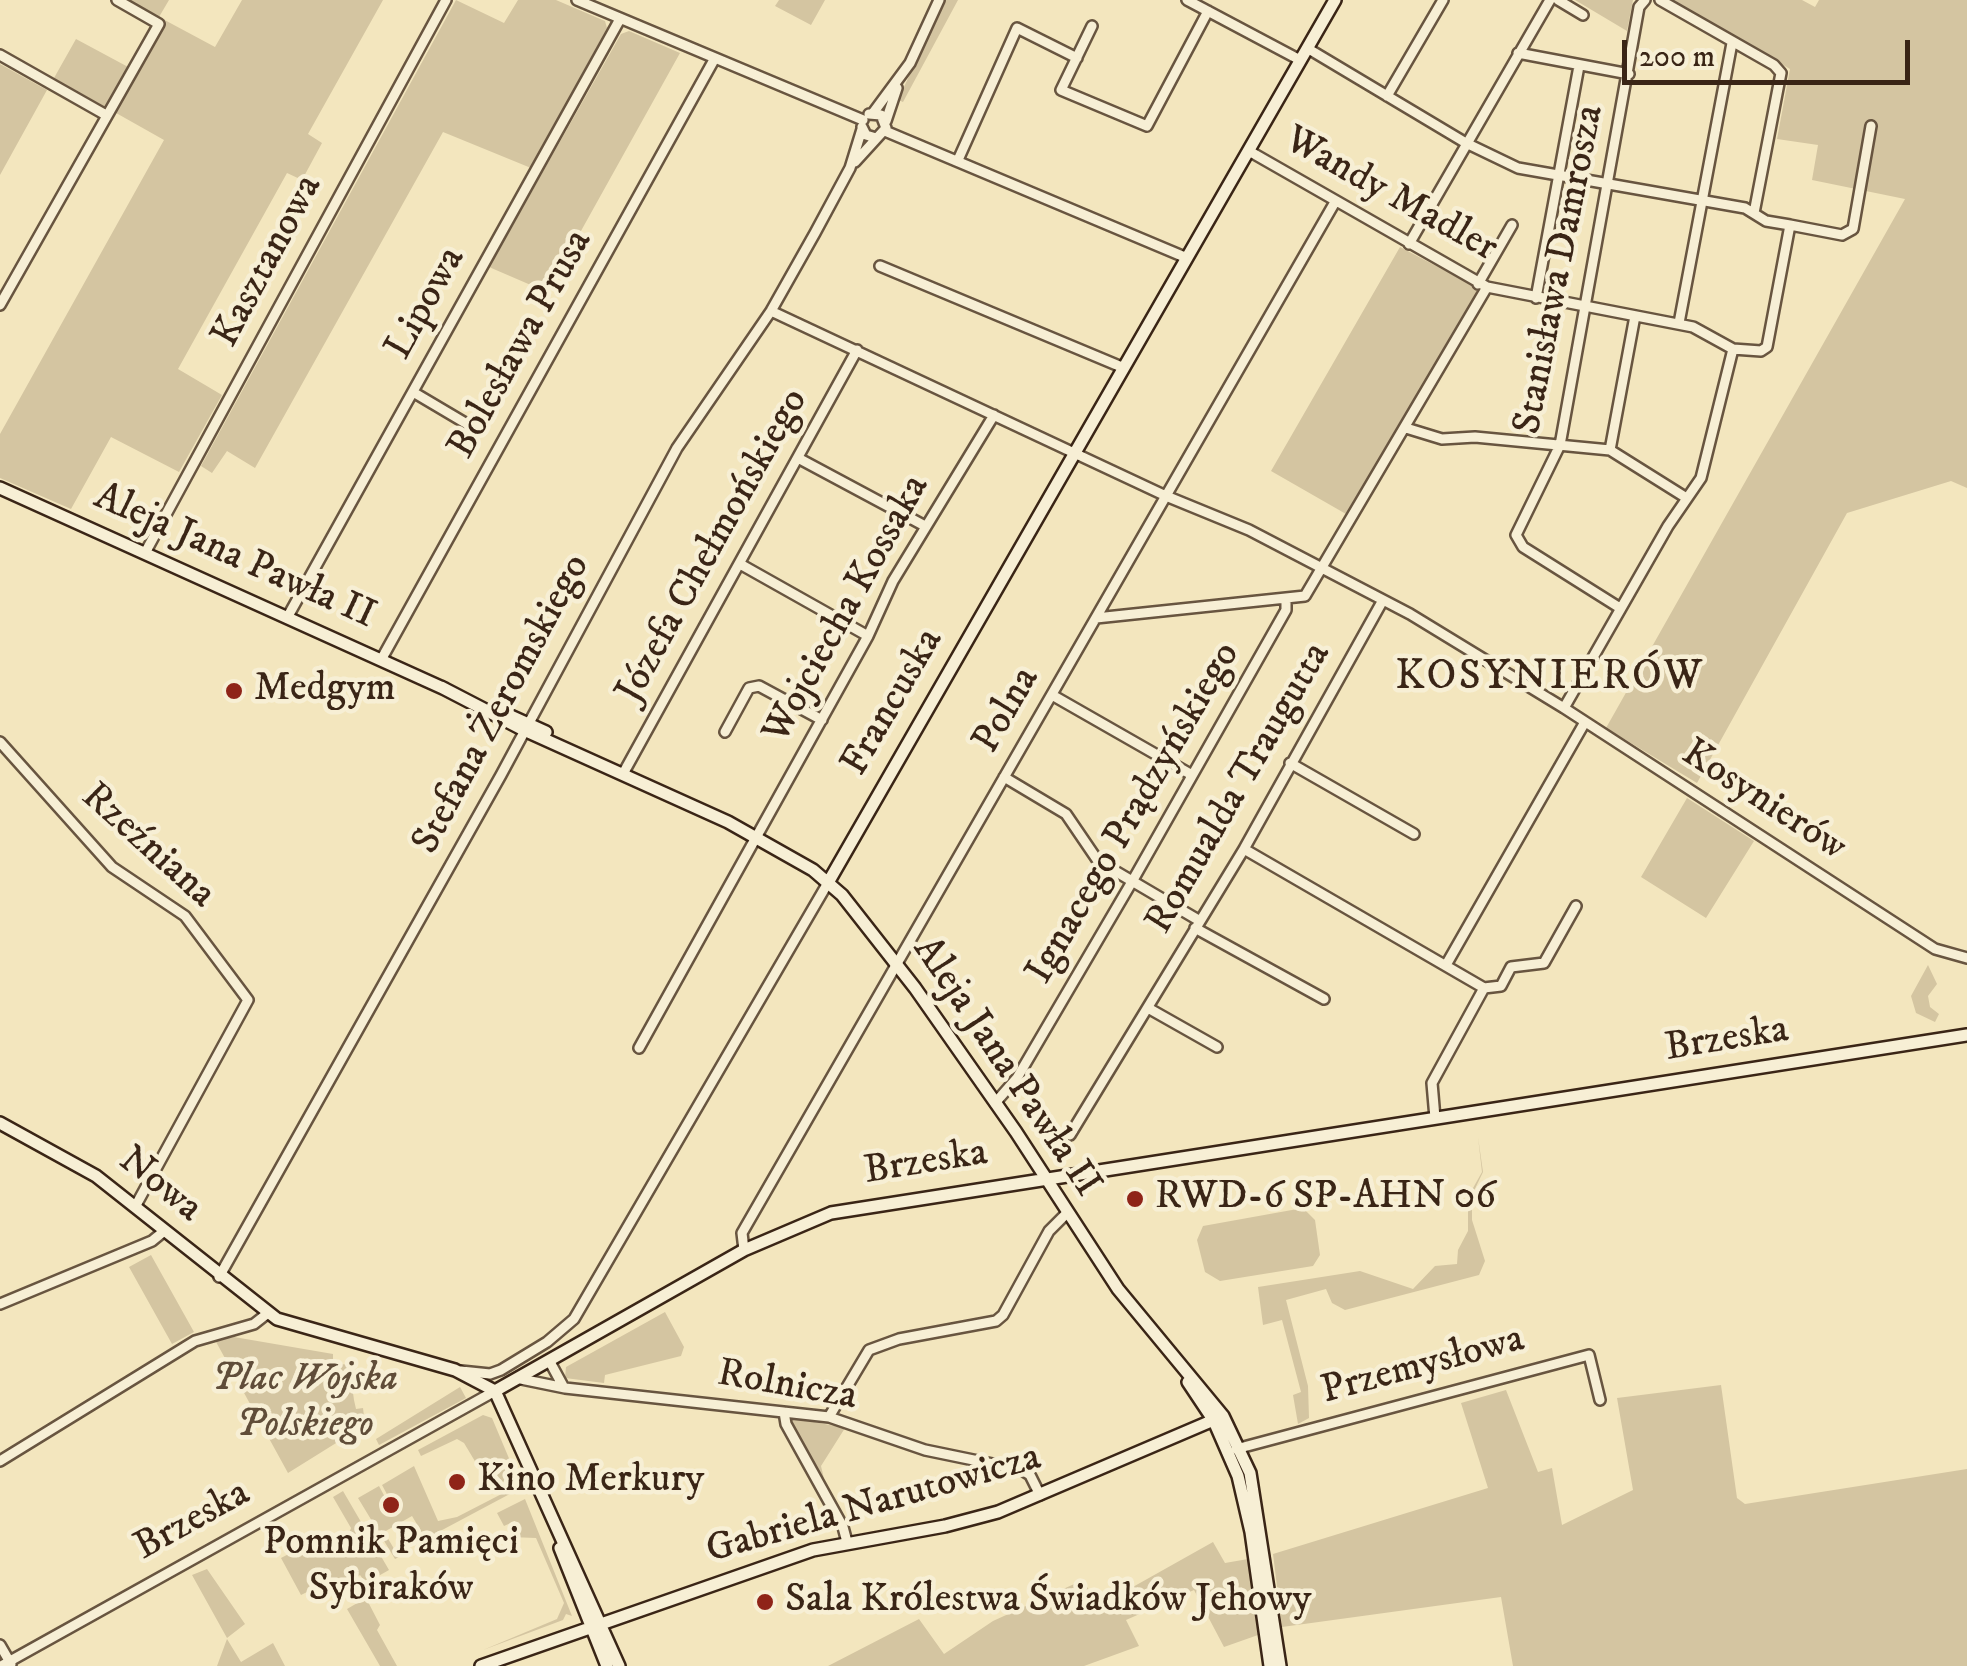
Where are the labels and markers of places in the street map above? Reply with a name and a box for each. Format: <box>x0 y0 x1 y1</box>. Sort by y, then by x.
place label: Medgym <box>254 667 395 715</box>
marker: Medgym <box>223 680 245 702</box>
place label: RWD-6 SP-AHN 06 <box>1155 1175 1496 1223</box>
marker: RWD-6 SP-AHN 06 <box>1124 1188 1146 1210</box>
place label: Kino Merkury <box>477 1458 704 1506</box>
marker: Kino Merkury <box>446 1471 468 1493</box>
marker: Pomnik Pamięci Sybiraków <box>380 1494 402 1516</box>
place label: Pomnik Pamięci Sybiraków <box>263 1521 519 1615</box>
place label: Sala Królestwa Świadków Jehowy <box>785 1578 1312 1626</box>
marker: Sala Królestwa Świadków Jehowy <box>754 1591 776 1613</box>

